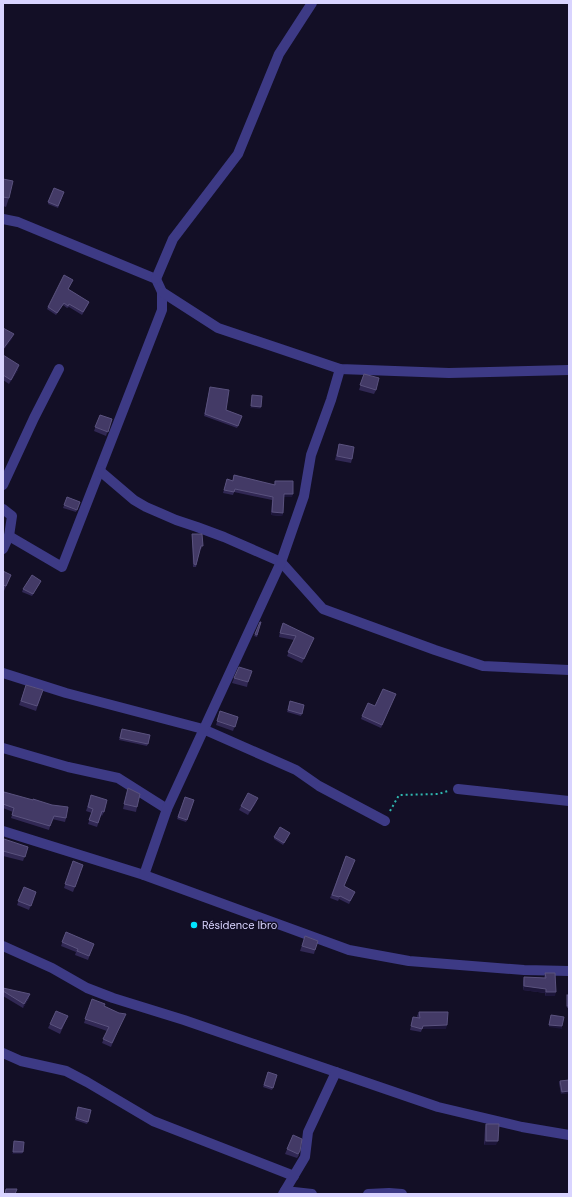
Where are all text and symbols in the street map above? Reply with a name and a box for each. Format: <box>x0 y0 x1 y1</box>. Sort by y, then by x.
place label: Résidence Ibro <box>202 918 277 932</box>
marker: Résidence Ibro <box>189 920 199 930</box>

